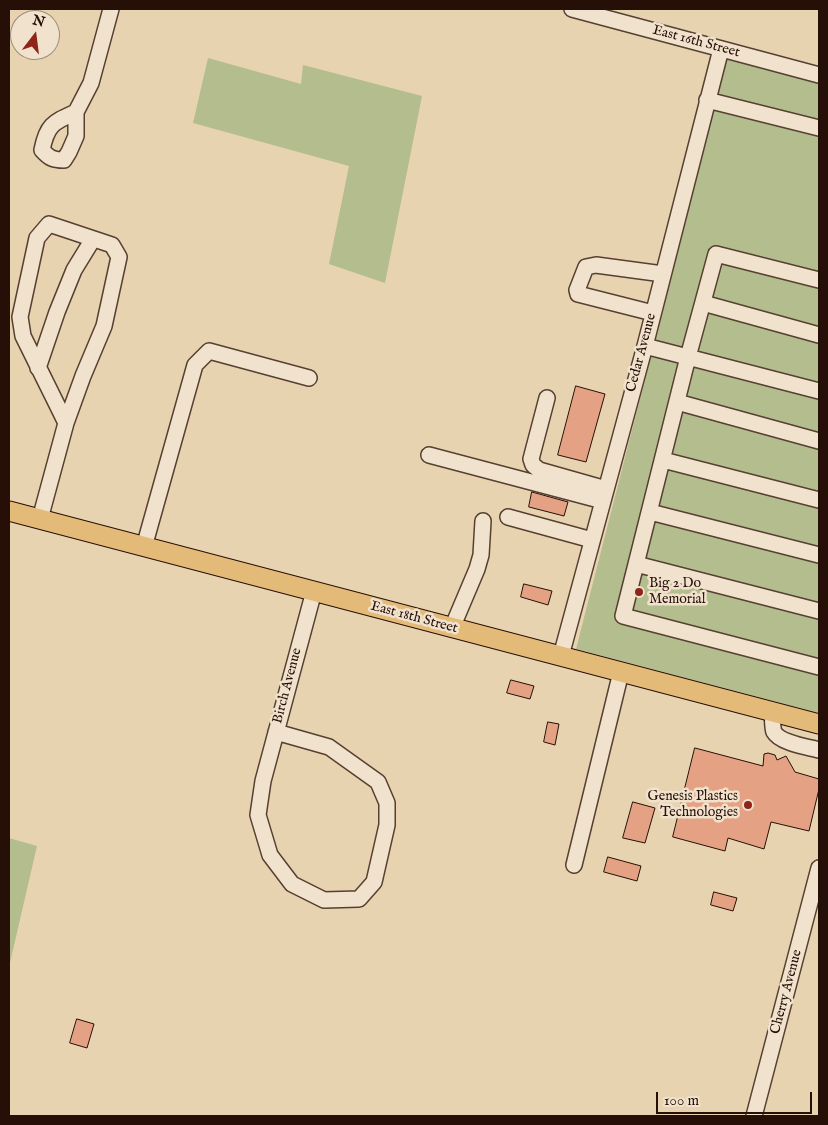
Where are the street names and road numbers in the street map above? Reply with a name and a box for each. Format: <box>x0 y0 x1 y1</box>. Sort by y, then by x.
street label: East 16th Street <box>650 22 742 62</box>
street label: Cedar Avenue <box>623 312 661 394</box>
street label: East 18th Street <box>369 598 459 638</box>
street label: Birch Avenue <box>270 646 306 726</box>
street label: Cherry Avenue <box>768 948 806 1036</box>

